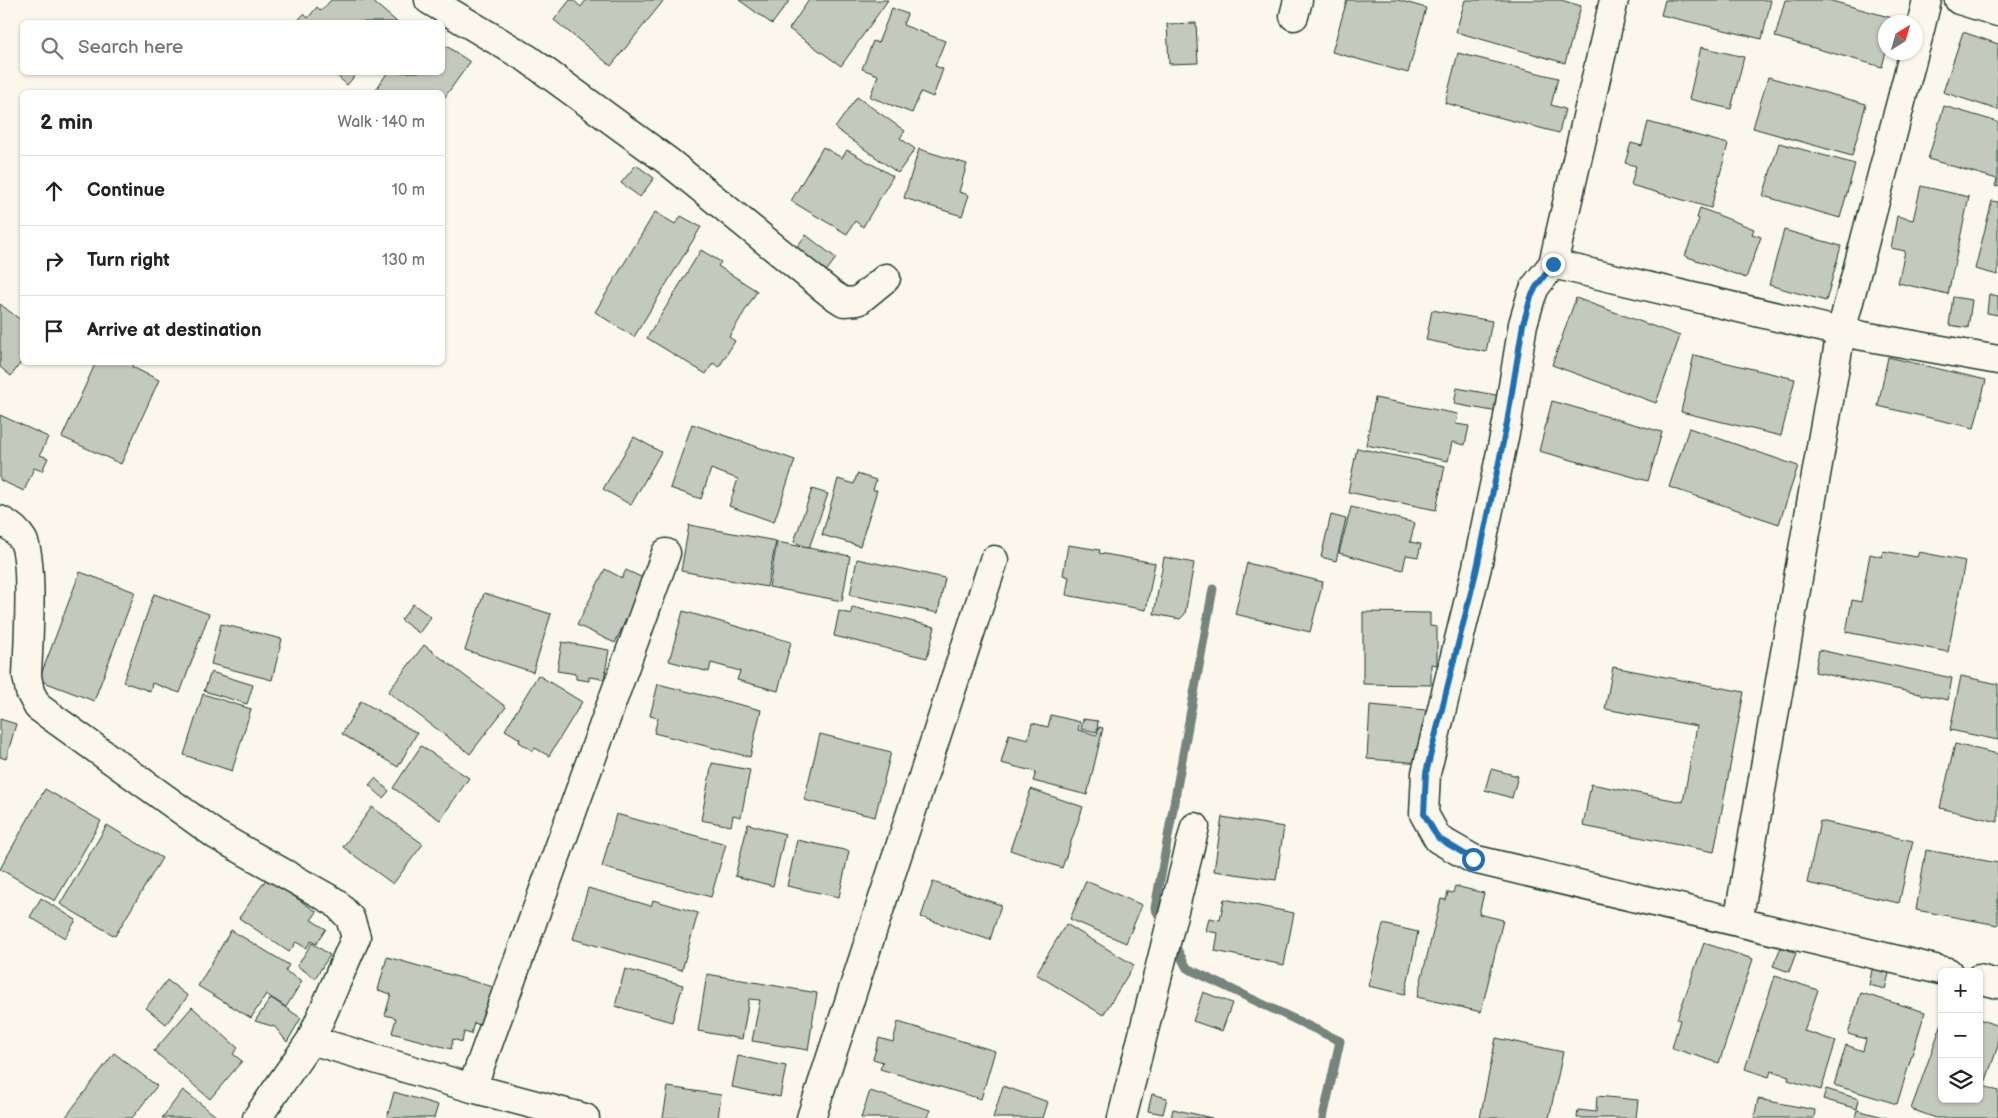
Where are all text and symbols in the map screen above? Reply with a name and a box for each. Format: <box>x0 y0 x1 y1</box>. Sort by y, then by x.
north arrow <box>1878 15 1923 60</box>
search box <box>20 20 445 75</box>
icon: search <box>38 34 66 62</box>
text: Search here <box>78 36 183 59</box>
text: 2 min <box>40 110 93 135</box>
text: Walk · 140 m <box>338 113 425 132</box>
icon: ahead <box>40 177 68 205</box>
text: Continue <box>87 179 165 202</box>
text: 10 m <box>392 181 425 200</box>
icon: right <box>40 247 68 275</box>
text: Turn right <box>87 249 170 272</box>
text: 130 m <box>382 251 425 270</box>
route end <box>1542 253 1565 276</box>
icon: arrive <box>40 317 68 345</box>
text: Arrive at destination <box>87 319 262 342</box>
route start <box>1462 848 1485 871</box>
map controls <box>1938 968 1983 1103</box>
button: + <box>1938 968 1983 1013</box>
button: − <box>1938 1013 1983 1058</box>
button: layers <box>1938 1058 1983 1103</box>

